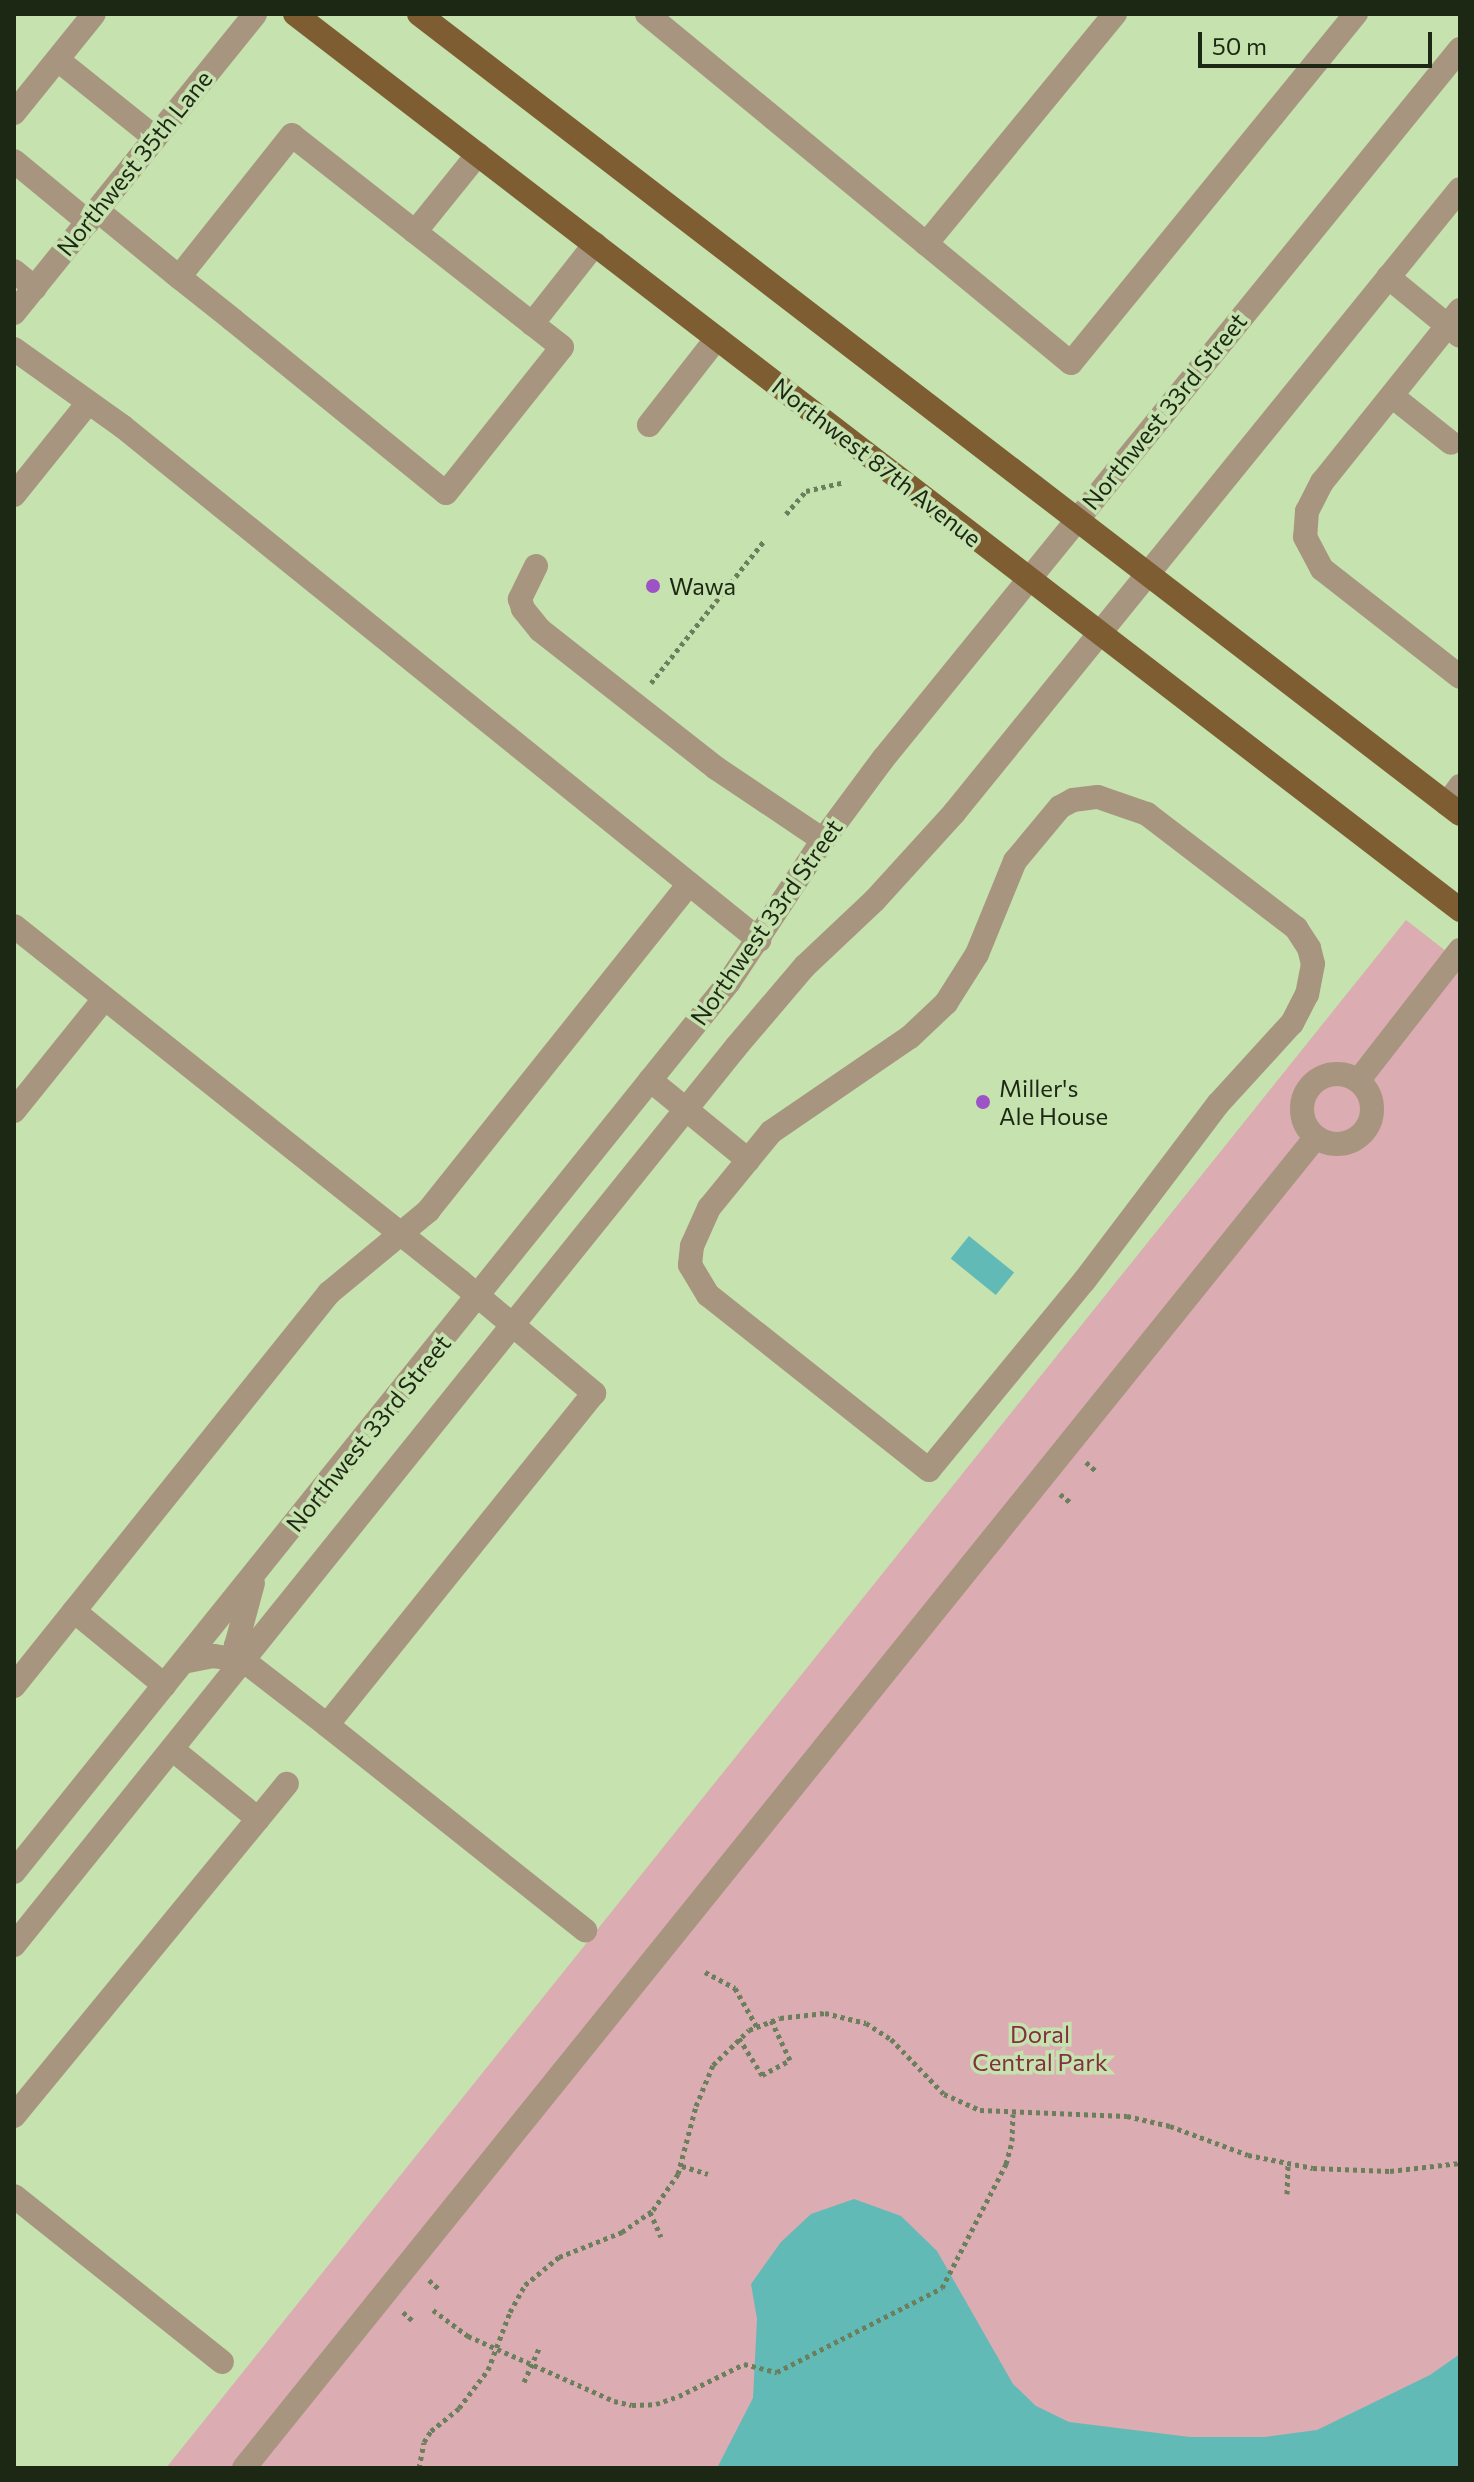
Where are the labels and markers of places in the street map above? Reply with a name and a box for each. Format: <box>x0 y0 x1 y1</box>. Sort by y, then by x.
place label: Wawa <box>669 572 736 600</box>
marker: Wawa <box>644 577 662 595</box>
place label: Miller's Ale House <box>999 1074 1108 1130</box>
marker: Miller's Ale House <box>974 1093 992 1111</box>

